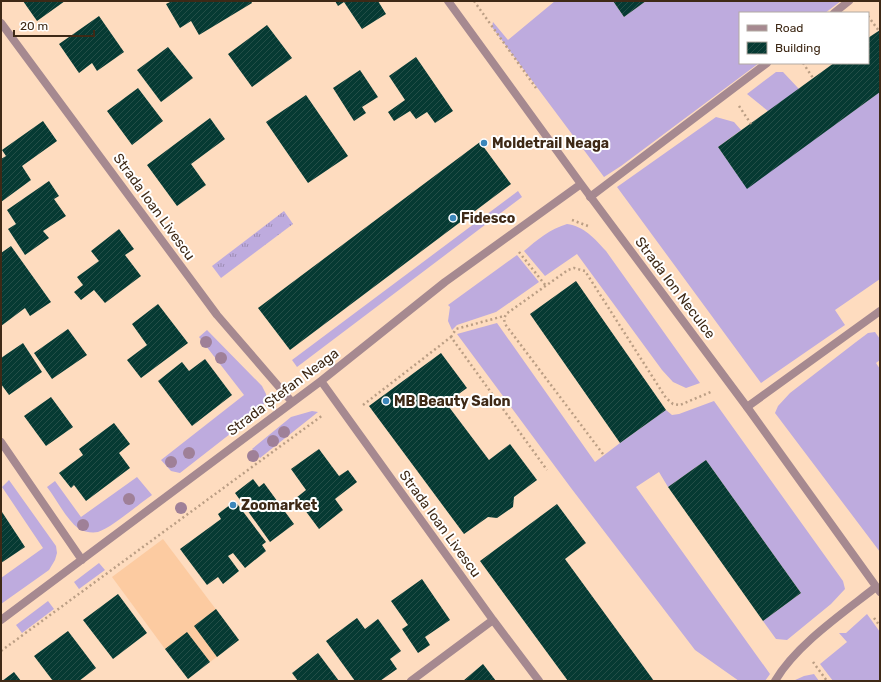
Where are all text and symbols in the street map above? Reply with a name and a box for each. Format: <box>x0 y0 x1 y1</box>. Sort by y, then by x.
scale bar <box>14 12 94 38</box>
legend <box>739 12 869 64</box>
text: 20 m <box>20 19 48 33</box>
text: Road <box>775 21 803 35</box>
text: Building <box>775 41 821 55</box>
place label: Moldetrail Neaga <box>492 135 609 152</box>
marker: Moldetrail Neaga <box>479 138 489 148</box>
street label: Strada Ioan Livescu <box>110 150 198 264</box>
place label: Fidesco <box>461 210 515 227</box>
marker: Fidesco <box>448 213 458 223</box>
street label: Strada Ion Neculce <box>631 234 719 342</box>
street label: Strada Ștefan Neaga <box>224 345 342 439</box>
place label: MB Beauty Salon <box>394 393 510 410</box>
marker: MB Beauty Salon <box>381 396 391 406</box>
street label: Strada Ioan Livescu <box>396 467 484 581</box>
place label: Zoomarket <box>241 497 318 514</box>
marker: Zoomarket <box>228 500 238 510</box>

